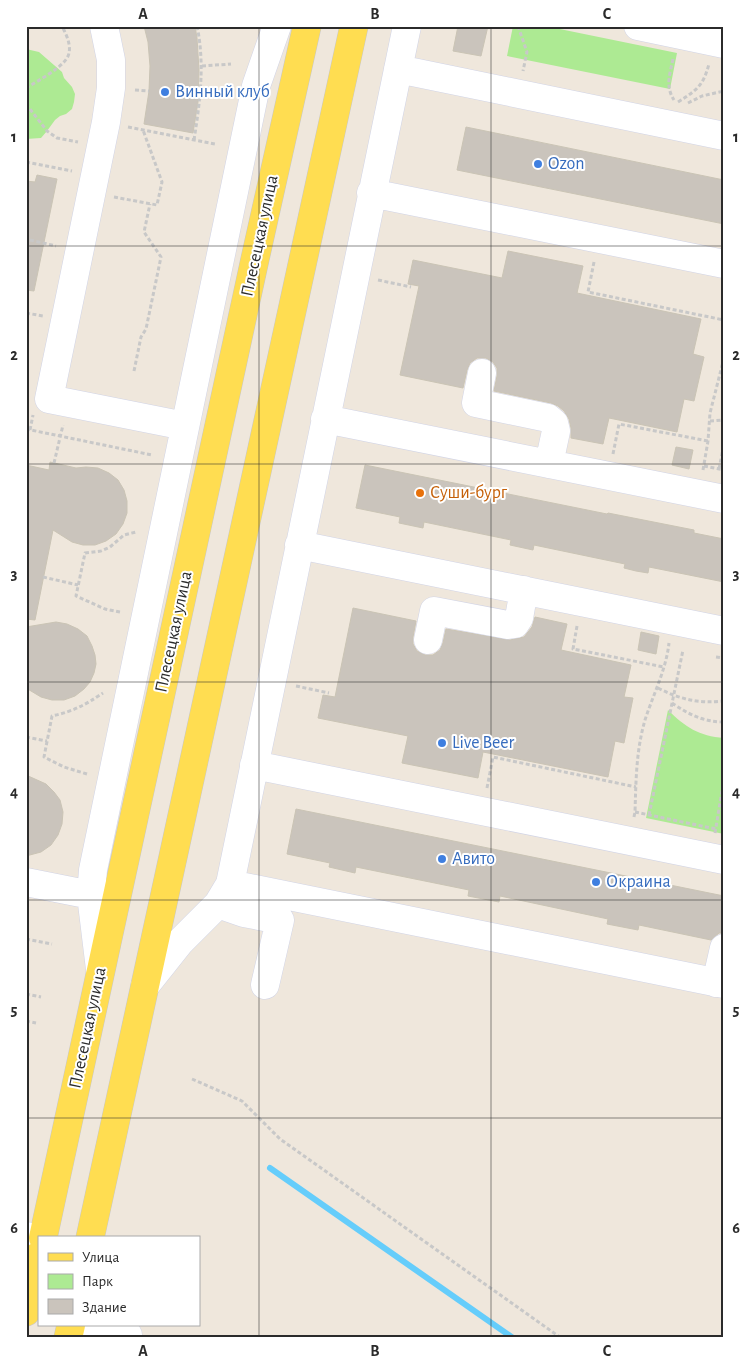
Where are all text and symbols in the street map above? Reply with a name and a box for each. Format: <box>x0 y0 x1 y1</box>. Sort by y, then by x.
text: A <box>138 6 148 22</box>
text: B <box>370 6 380 22</box>
text: C <box>603 6 612 22</box>
place label: Винный клуб <box>175 82 270 101</box>
marker: Винный клуб <box>159 86 171 98</box>
text: 1 <box>11 129 17 145</box>
text: 1 <box>733 129 739 145</box>
place label: Ozon <box>548 155 585 173</box>
marker: Ozon <box>532 158 544 170</box>
street label: Плесецкая улица <box>238 174 282 298</box>
text: 2 <box>10 347 18 363</box>
text: 2 <box>732 347 740 363</box>
place label: Суши-бург <box>430 483 508 502</box>
marker: Суши-бург <box>414 487 426 499</box>
text: 3 <box>11 566 18 582</box>
text: 3 <box>733 566 740 582</box>
street label: Плесецкая улица <box>152 570 196 694</box>
place label: Live Beer <box>452 734 515 752</box>
marker: Live Beer <box>436 737 448 749</box>
text: 4 <box>10 784 18 800</box>
text: 4 <box>732 784 740 800</box>
place label: Авито <box>452 850 495 868</box>
marker: Авито <box>436 853 448 865</box>
place label: Окраина <box>606 873 671 891</box>
marker: Окраина <box>590 876 602 888</box>
street label: Плесецкая улица <box>66 966 110 1090</box>
text: 5 <box>11 1002 18 1018</box>
text: 5 <box>733 1002 740 1018</box>
text: 6 <box>10 1220 18 1236</box>
text: 6 <box>732 1220 740 1236</box>
legend <box>38 1236 200 1326</box>
text: Улица <box>82 1250 119 1265</box>
text: Парк <box>82 1274 113 1289</box>
text: Здание <box>82 1300 127 1315</box>
text: A <box>138 1343 148 1359</box>
text: B <box>370 1343 380 1359</box>
text: C <box>603 1343 612 1359</box>

